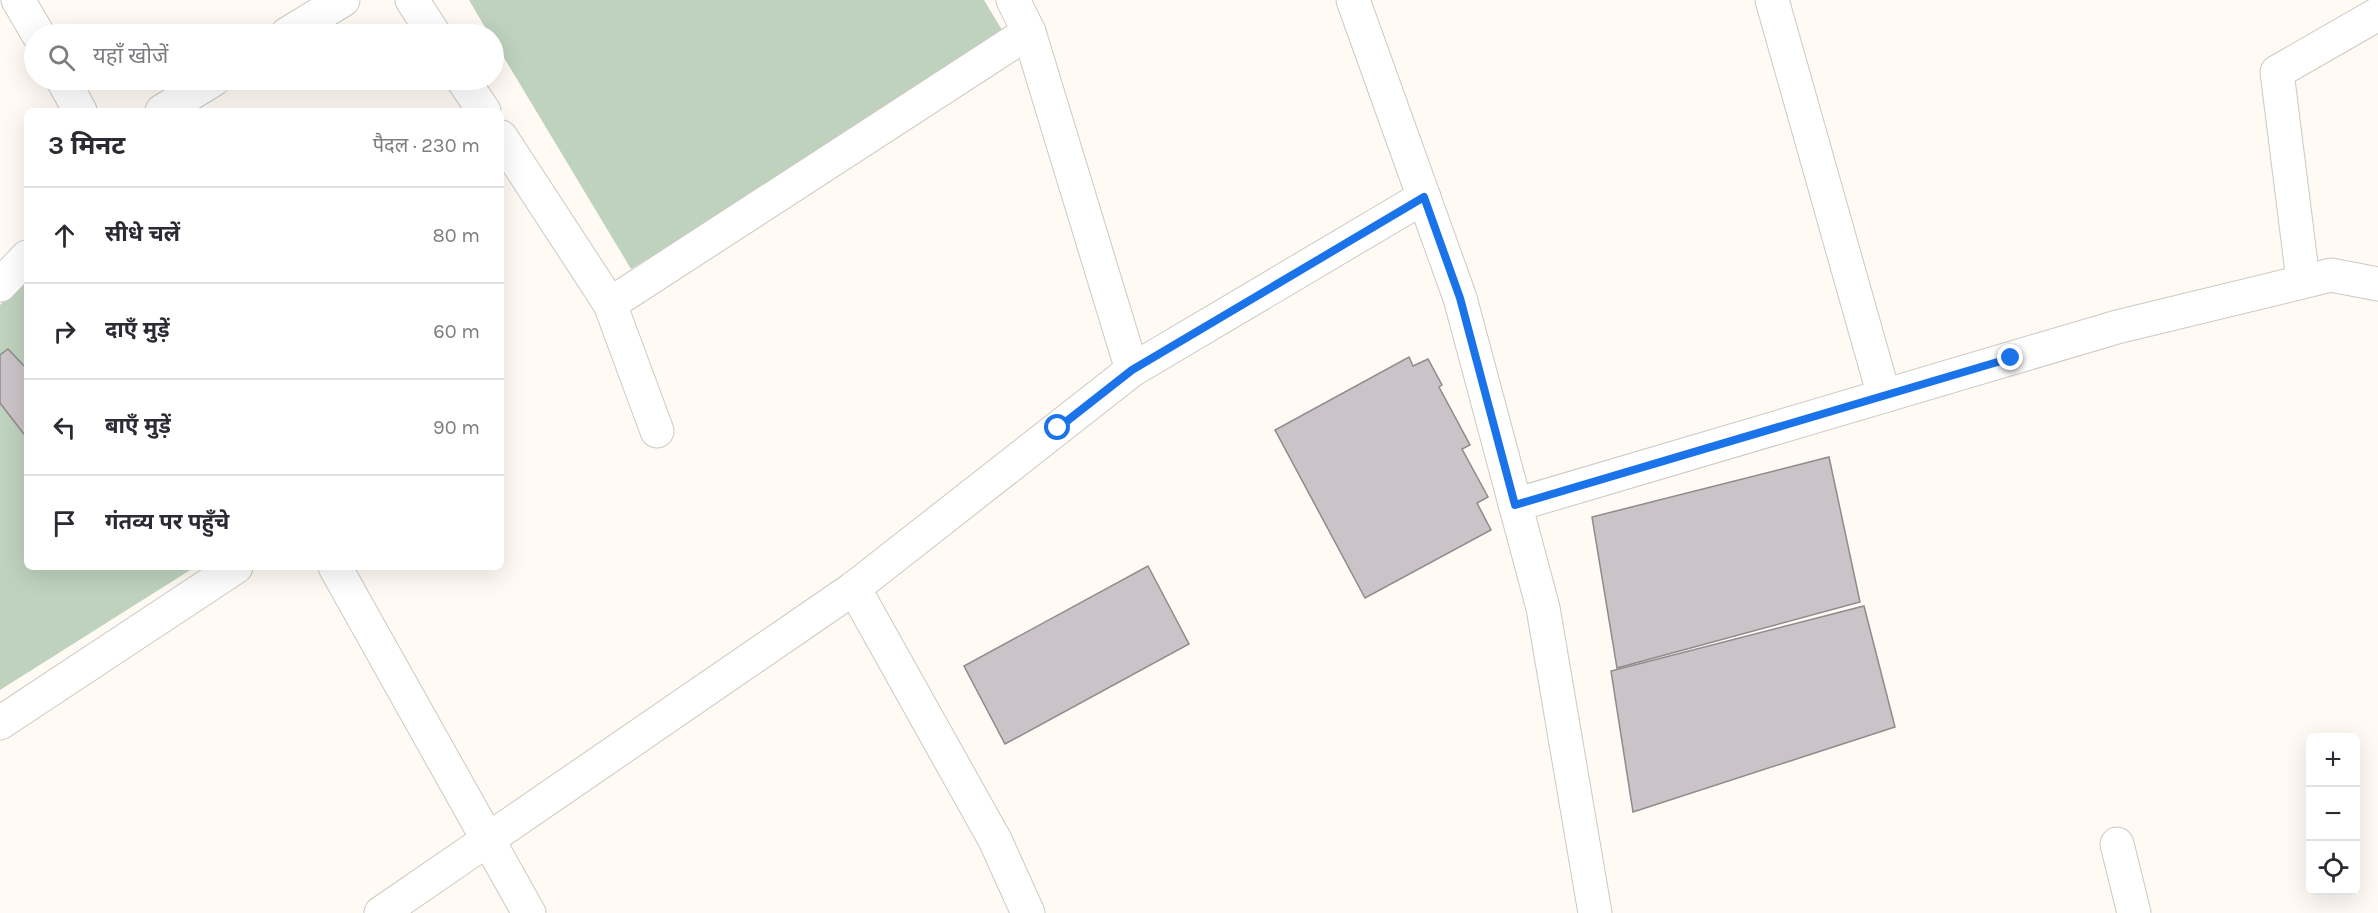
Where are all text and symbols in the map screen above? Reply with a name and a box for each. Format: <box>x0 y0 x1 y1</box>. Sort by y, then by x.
search box <box>24 24 504 90</box>
icon: search <box>45 41 78 74</box>
text: यहाँ खोजें <box>93 43 168 69</box>
text: 3 मिनट <box>48 130 125 161</box>
text: पैदल · 230 m <box>373 134 480 157</box>
icon: ahead <box>48 219 81 252</box>
text: सीधे चलें <box>105 221 180 247</box>
text: 80 m <box>432 224 480 247</box>
icon: right <box>48 315 81 348</box>
text: दाएँ मुड़ें <box>105 317 170 343</box>
text: 60 m <box>433 320 480 343</box>
route end <box>1997 344 2023 370</box>
icon: left <box>48 411 81 444</box>
text: बाएँ मुड़ें <box>105 413 171 439</box>
route start <box>1044 414 1070 440</box>
text: 90 m <box>433 416 480 439</box>
icon: arrive <box>48 507 81 540</box>
text: गंतव्य पर पहुँचे <box>105 509 229 535</box>
map controls <box>2306 733 2360 895</box>
button: + <box>2306 733 2360 787</box>
button: − <box>2306 787 2360 841</box>
button: locate <box>2306 841 2360 895</box>

